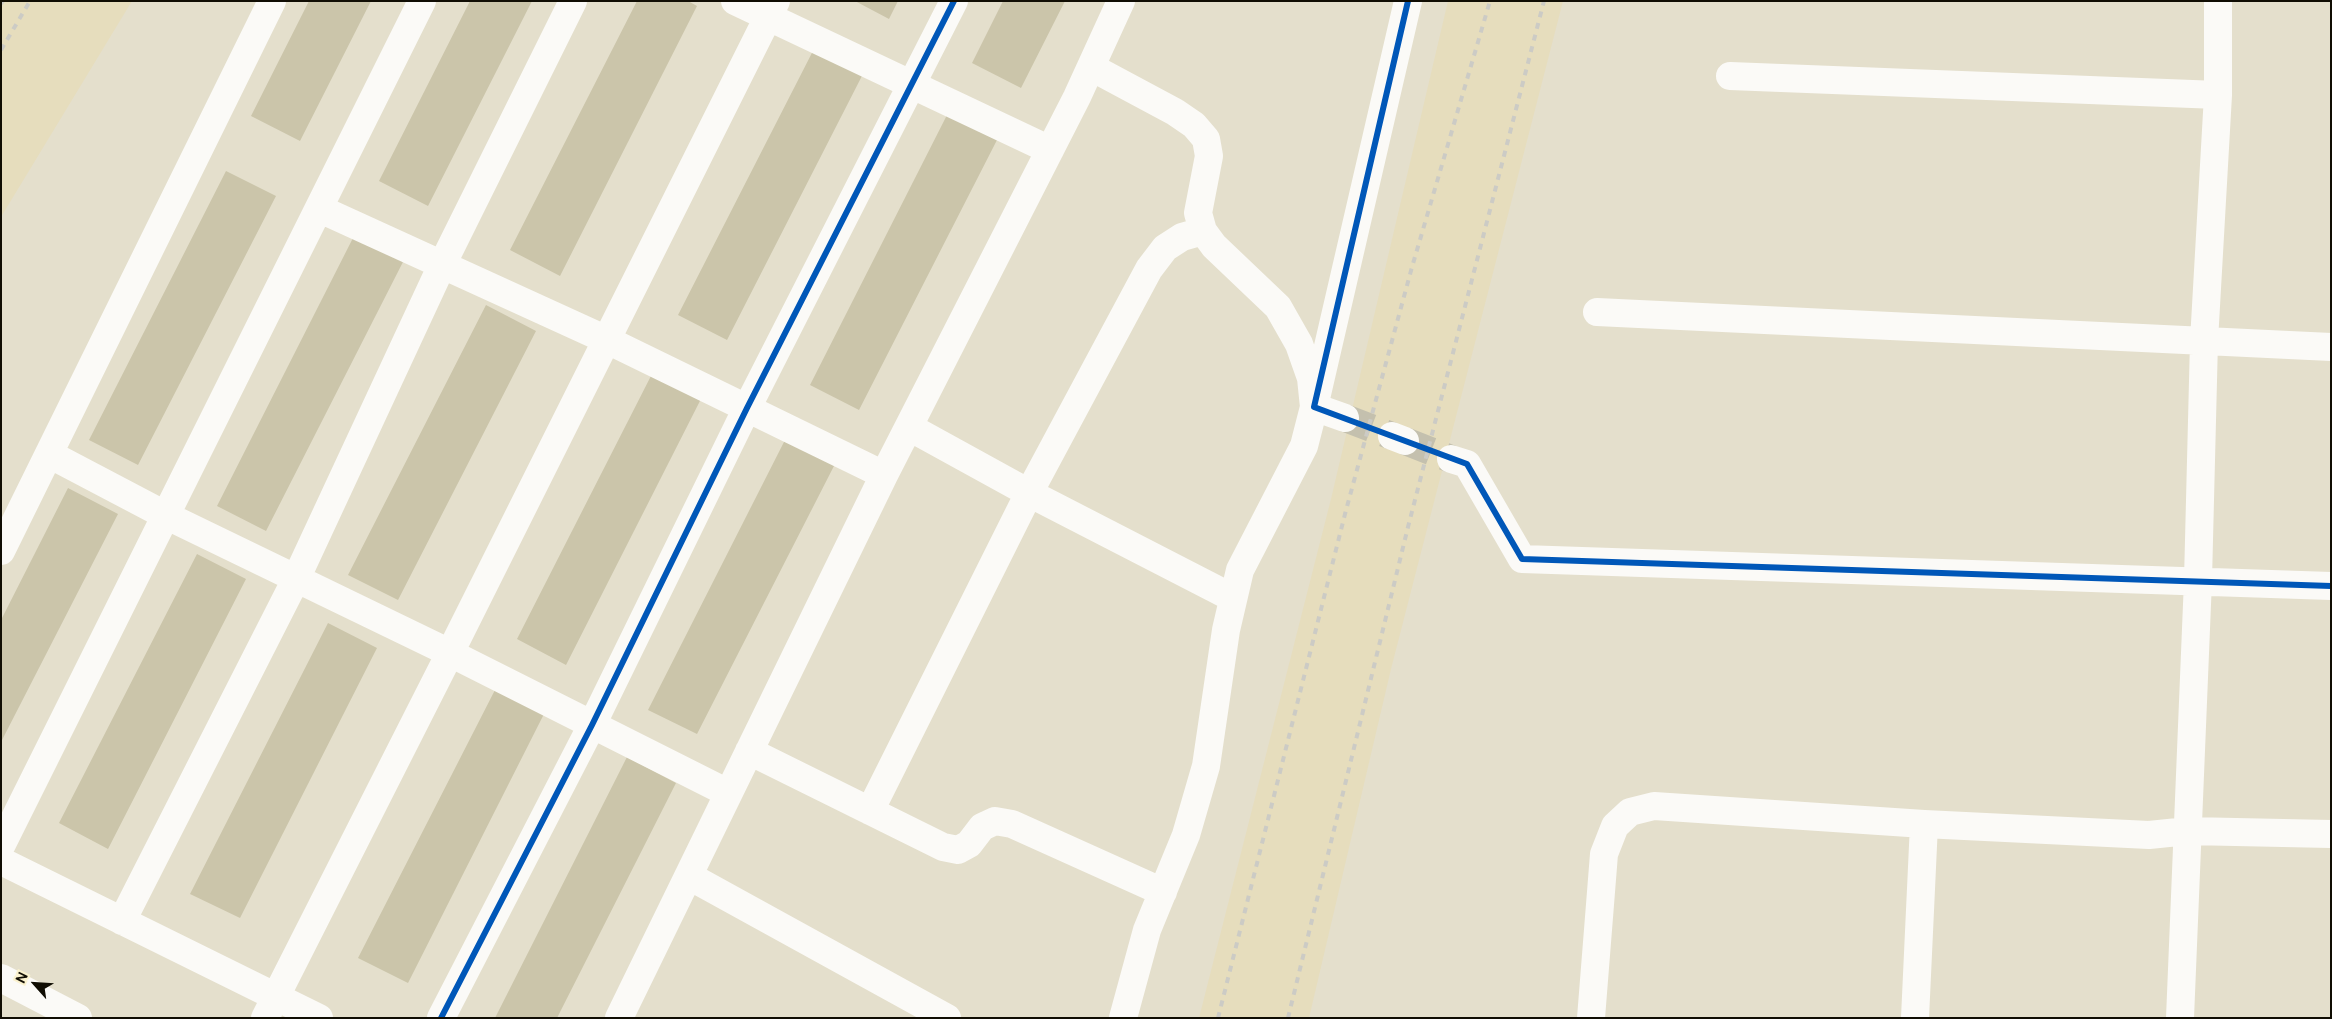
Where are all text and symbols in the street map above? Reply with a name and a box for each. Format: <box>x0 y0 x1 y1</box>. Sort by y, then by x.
north arrow <box>10 959 60 1009</box>
text: N <box>11 969 32 986</box>

